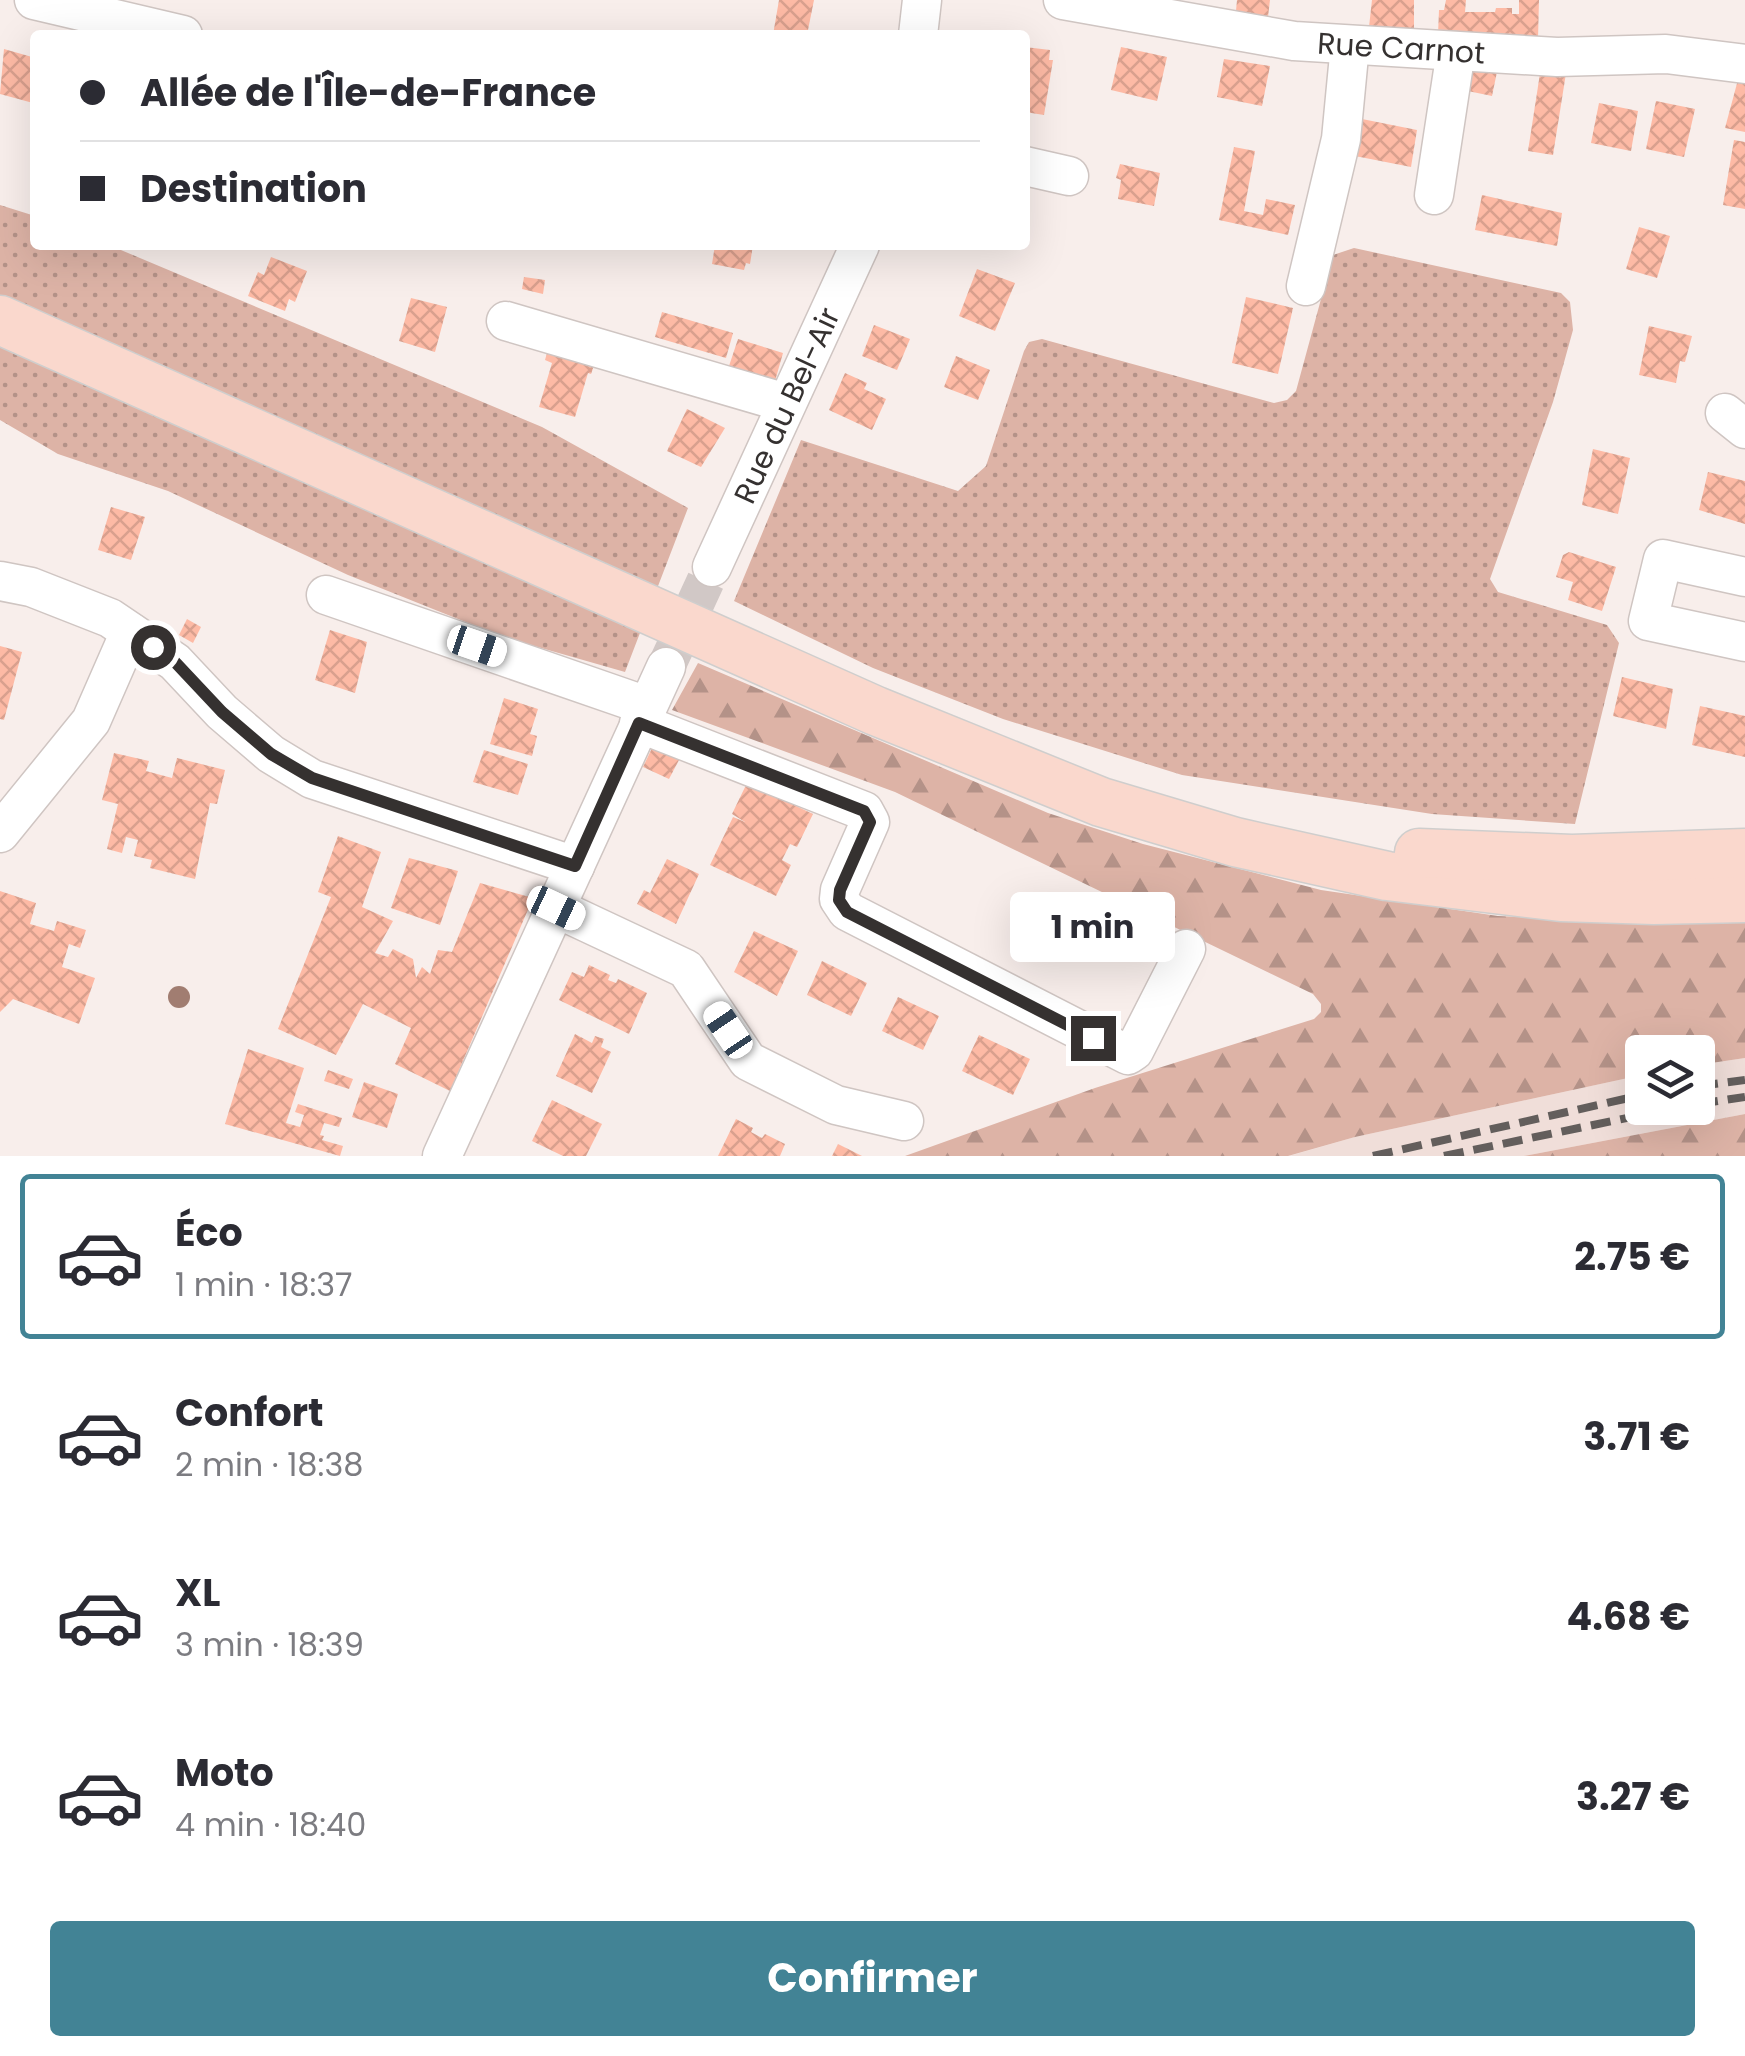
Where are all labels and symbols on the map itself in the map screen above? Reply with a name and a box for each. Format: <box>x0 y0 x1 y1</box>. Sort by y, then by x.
street label: Rue Carnot <box>1316 21 1486 74</box>
street label: Rue du Bel-Air <box>723 300 850 510</box>
car <box>444 622 510 670</box>
route start <box>131 625 176 670</box>
car <box>522 882 590 934</box>
callout: 1 min <box>1010 893 1176 963</box>
car <box>699 997 757 1063</box>
route end <box>1071 1016 1116 1061</box>

